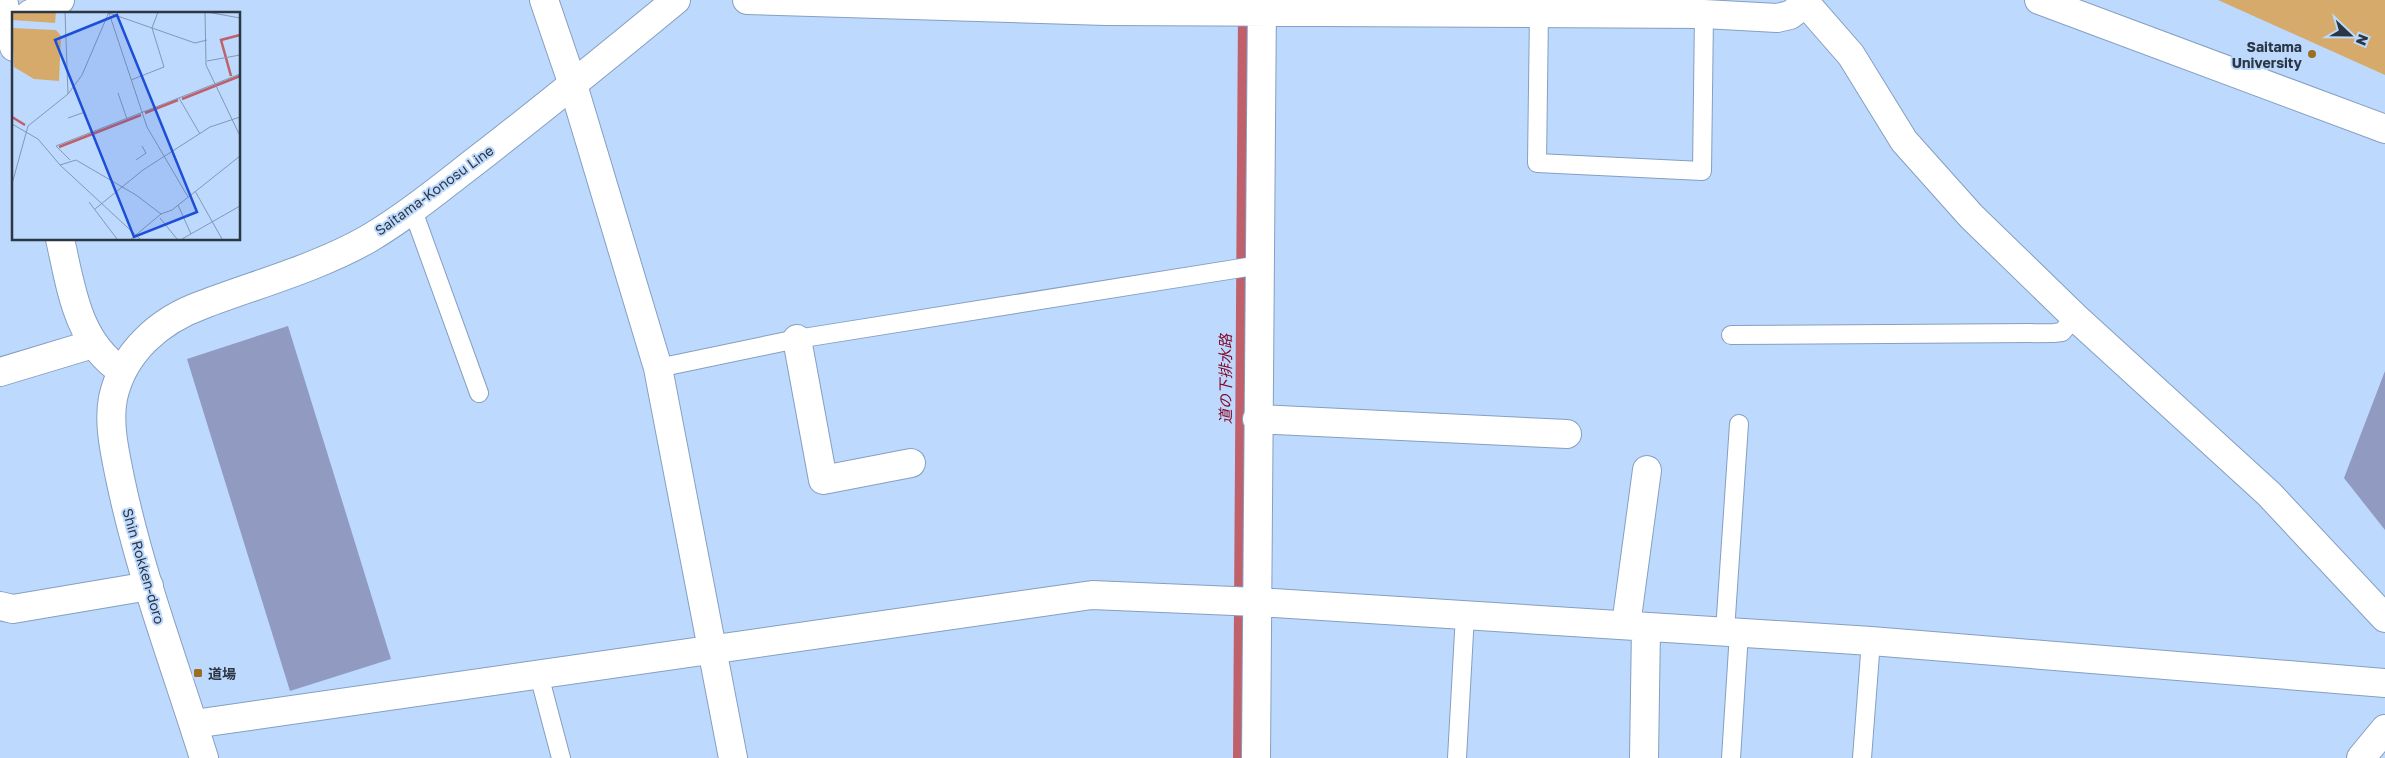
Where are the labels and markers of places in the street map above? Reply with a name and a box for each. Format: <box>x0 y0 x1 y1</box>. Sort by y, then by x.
place label: Saitama University <box>2232 38 2303 71</box>
marker: Saitama University <box>2306 48 2318 60</box>
place label: 道場 <box>208 665 236 682</box>
marker: 道場 <box>192 667 204 679</box>

